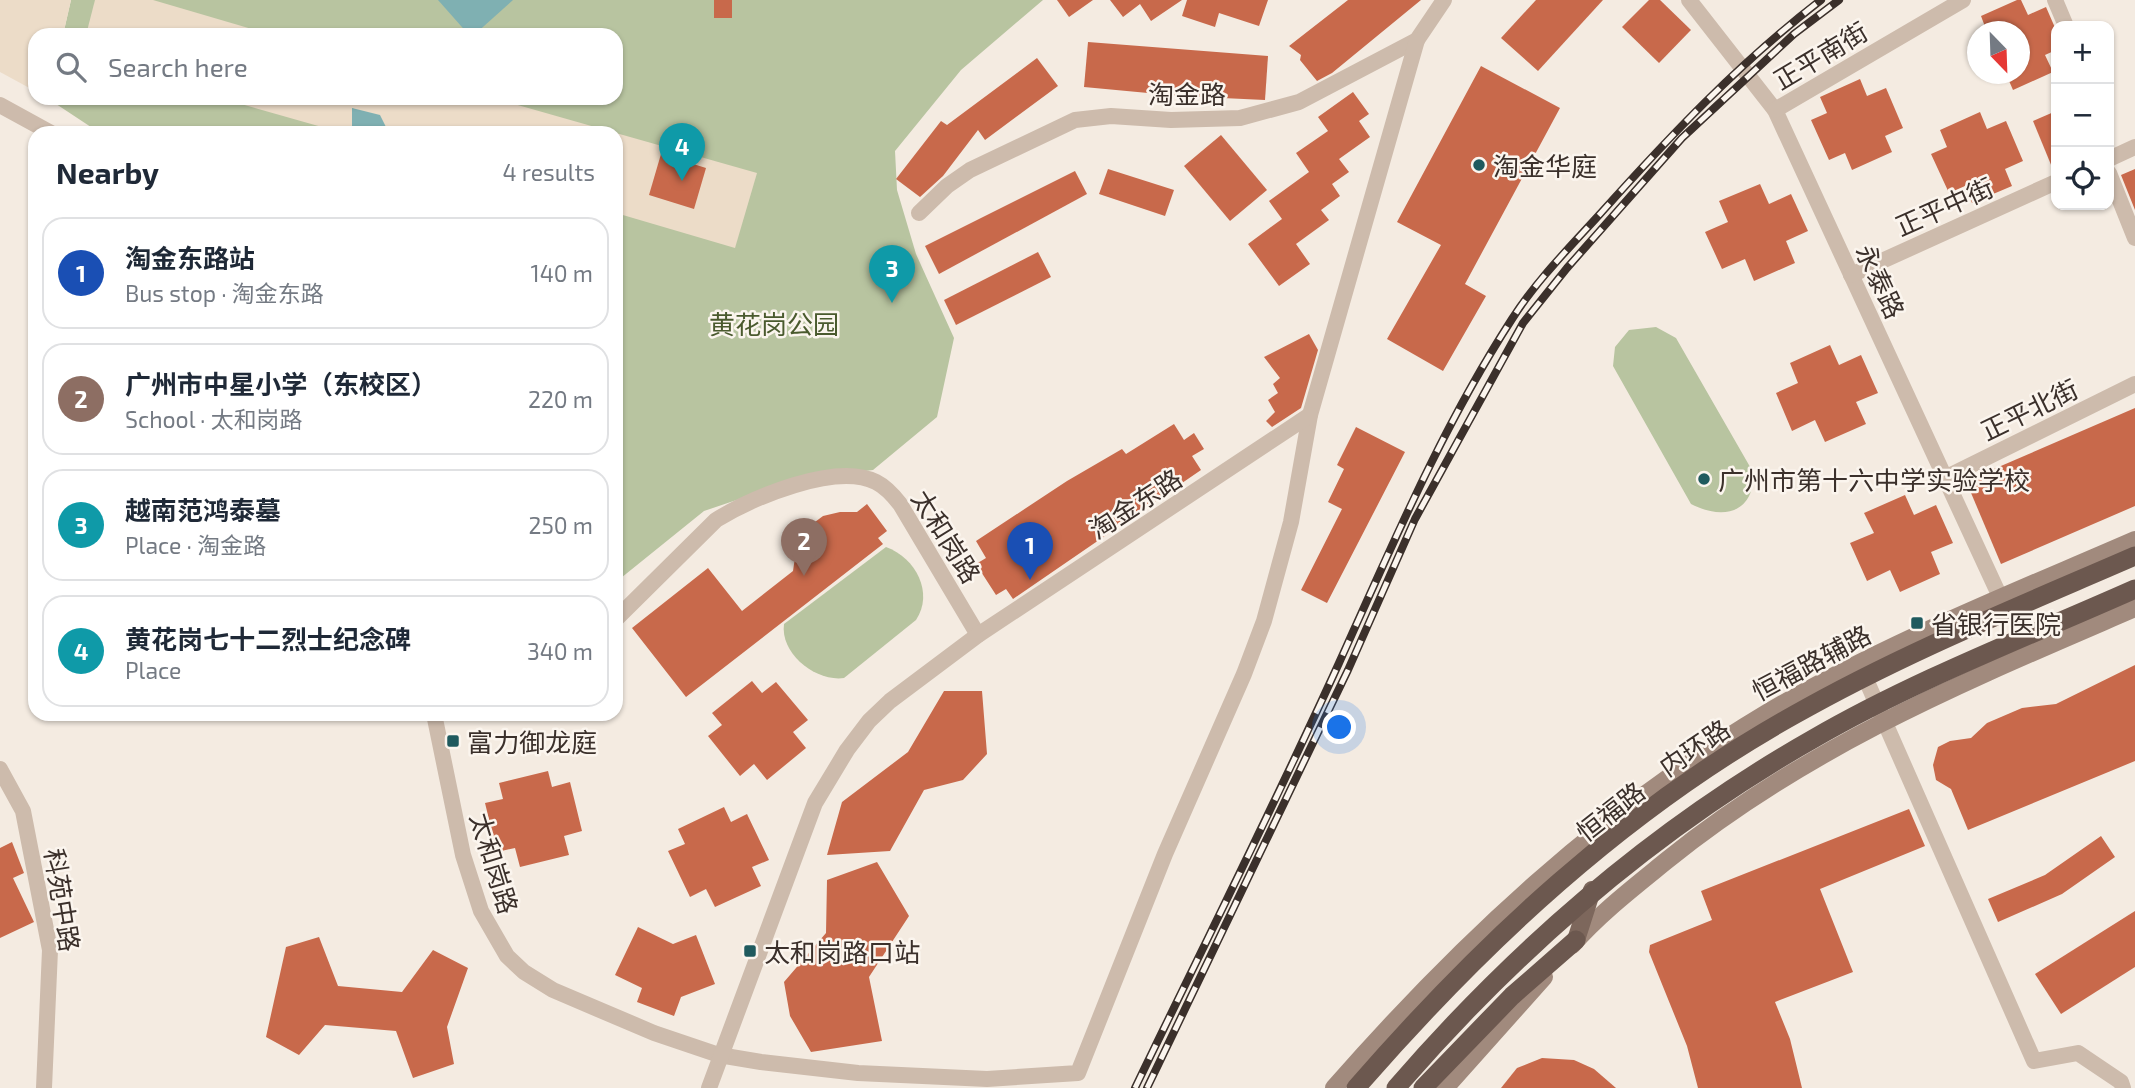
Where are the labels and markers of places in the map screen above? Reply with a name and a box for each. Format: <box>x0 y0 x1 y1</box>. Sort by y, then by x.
pin: 4 <box>659 123 705 181</box>
place label: 淘金华庭 <box>1493 150 1597 181</box>
marker: 淘金华庭 <box>1471 157 1487 173</box>
pin: 3 <box>869 245 915 303</box>
place label: 广州市第十六中学实验学校 <box>1718 464 2030 495</box>
marker: 广州市第十六中学实验学校 <box>1696 471 1712 487</box>
pin: 2 <box>781 518 827 576</box>
pin: 1 <box>1007 522 1053 580</box>
place label: 省银行医院 <box>1931 608 2061 639</box>
marker: 省银行医院 <box>1909 615 1925 631</box>
place label: 富力御龙庭 <box>467 726 597 757</box>
marker: 富力御龙庭 <box>445 733 461 749</box>
place label: 太和岗路口站 <box>764 936 920 967</box>
marker: 太和岗路口站 <box>742 943 758 959</box>

